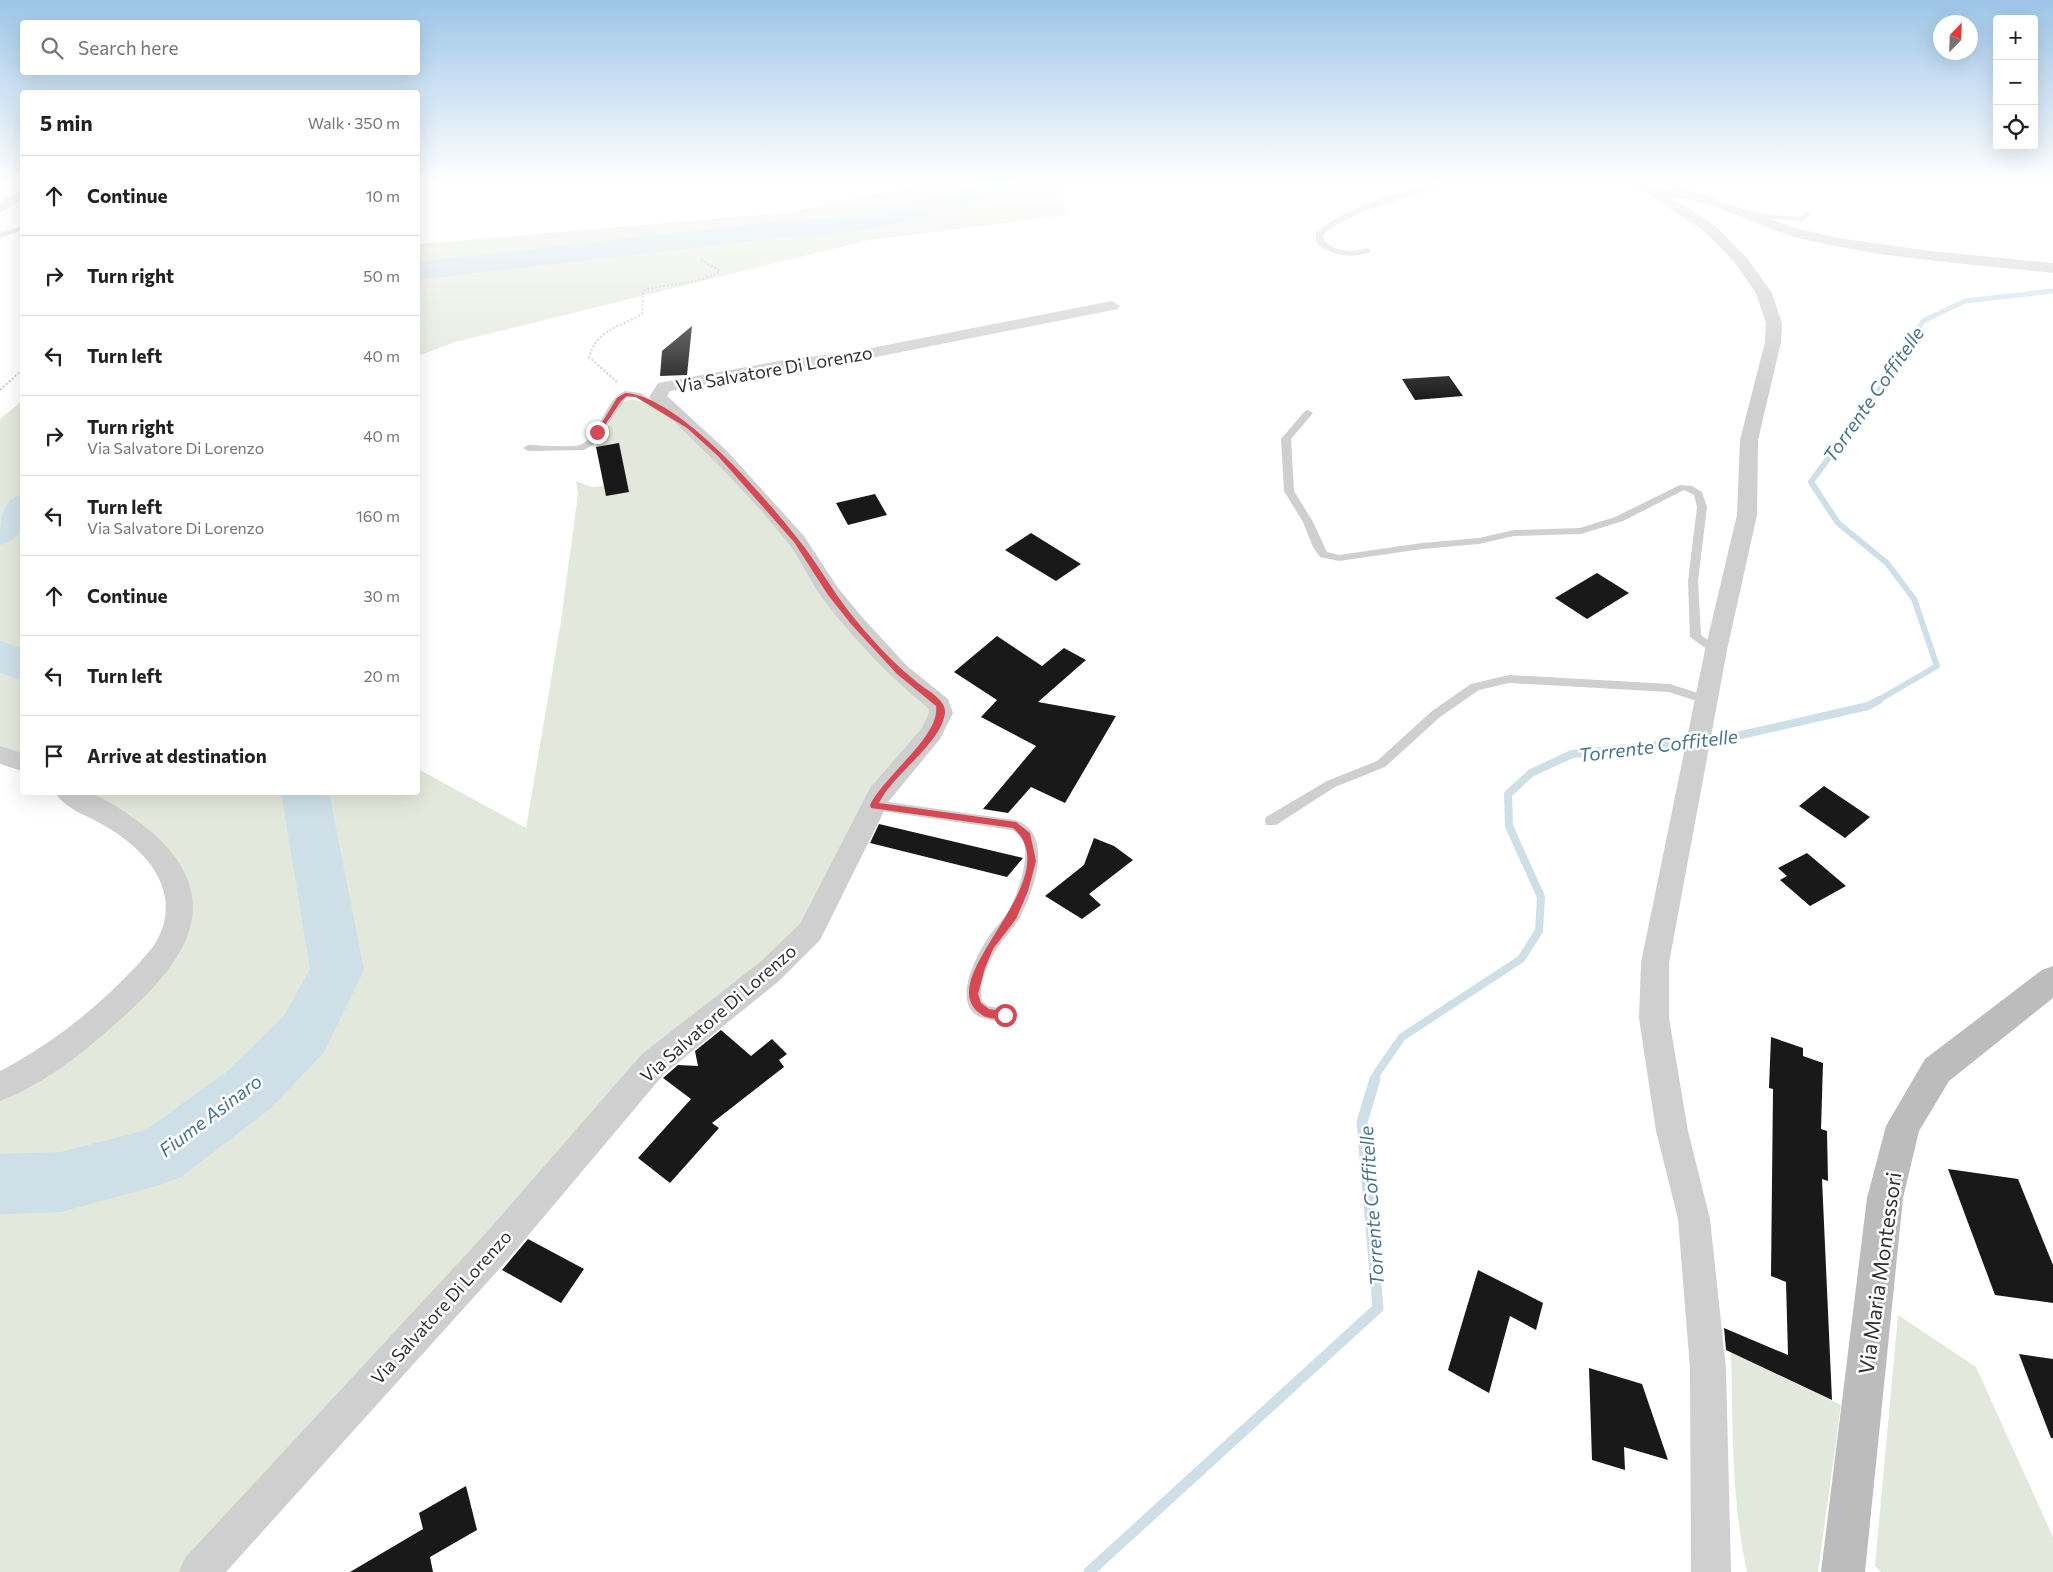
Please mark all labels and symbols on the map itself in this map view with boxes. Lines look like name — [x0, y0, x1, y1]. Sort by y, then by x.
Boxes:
north arrow — [1933, 15, 1978, 60]
water label: Torrente Coffitelle — [1818, 322, 1928, 466]
street label: Via Salvatore Di Lorenzo — [674, 341, 874, 397]
route end — [586, 421, 609, 444]
water label: Torrente Coffitelle — [1577, 724, 1739, 766]
street label: Via Salvatore Di Lorenzo — [636, 939, 800, 1087]
route start — [994, 1004, 1017, 1027]
water label: Fiume Asinaro — [154, 1069, 266, 1161]
water label: Torrente Coffitelle — [1354, 1125, 1388, 1287]
street label: Via Maria Montessori — [1852, 1170, 1906, 1376]
street label: Via Salvatore Di Lorenzo — [366, 1226, 516, 1388]

